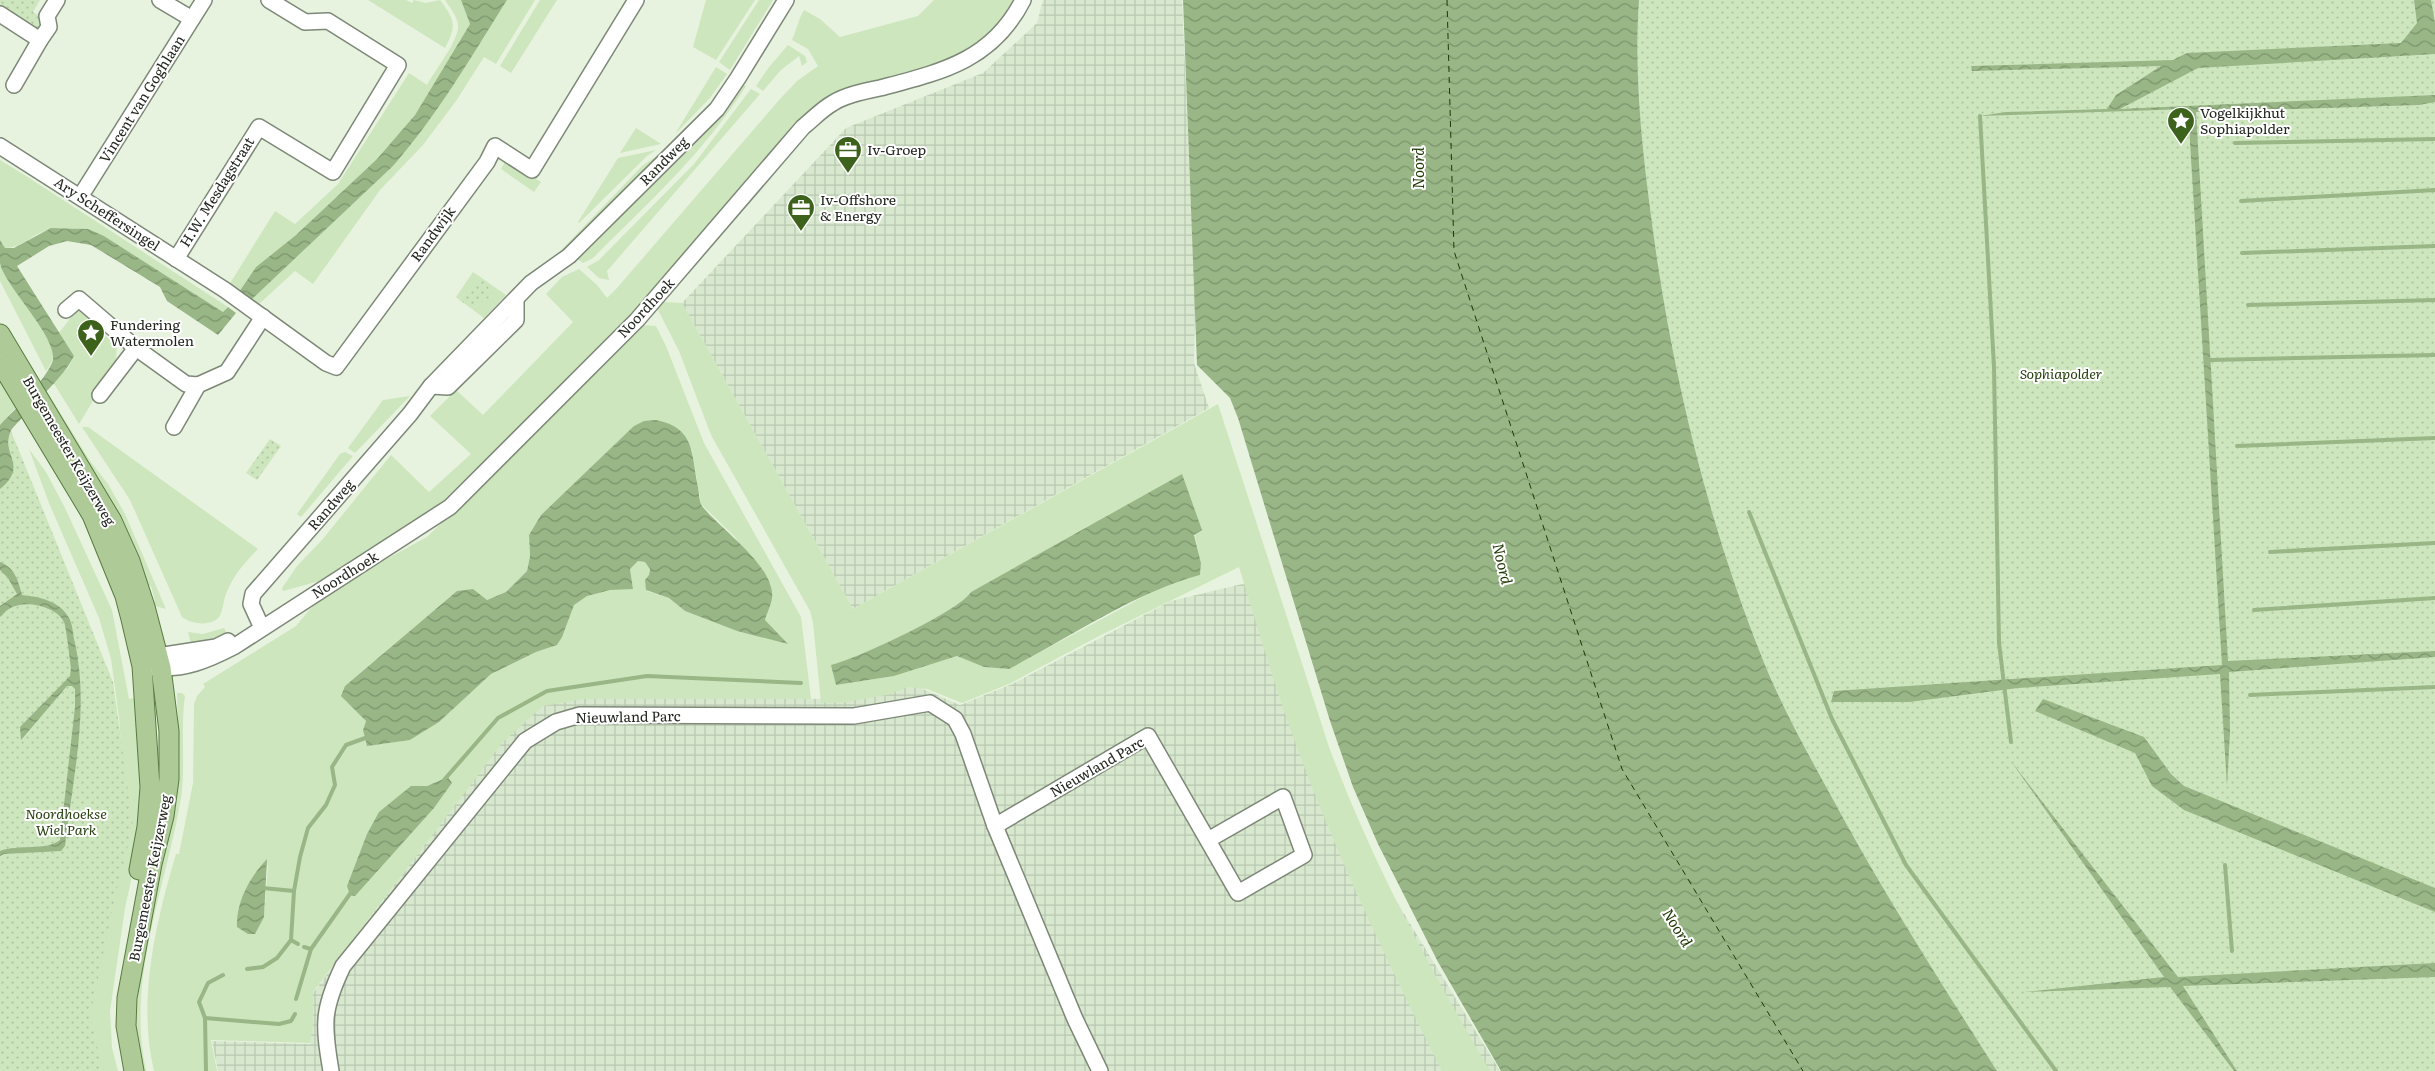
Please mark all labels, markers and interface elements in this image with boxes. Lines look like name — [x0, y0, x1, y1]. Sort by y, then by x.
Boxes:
street label: Vincent van Goghlaan — [94, 31, 189, 166]
place label: Vogelkijkhut Sophiapolder — [2200, 102, 2290, 138]
place icon: Vogelkijkhut Sophiapolder — [2166, 106, 2196, 145]
street label: Randweg — [634, 131, 692, 189]
street label: H.W. Mesdagstraat — [174, 132, 258, 250]
office icon: Iv-Groep — [833, 135, 863, 174]
place label: Iv-Groep — [867, 139, 926, 159]
water label: Noord — [1406, 147, 1429, 189]
street label: Ary Scheffersingel — [51, 171, 165, 255]
place label: Iv-Offshore & Energy — [820, 189, 896, 225]
office icon: Iv-Offshore & Energy — [786, 193, 816, 232]
street label: Randwijk — [405, 201, 459, 265]
street label: Noordhoek — [612, 273, 679, 342]
place label: Fundering Watermolen — [110, 314, 194, 350]
place icon: Fundering Watermolen — [76, 318, 106, 357]
park label: Sophiapolder — [2020, 363, 2103, 383]
street label: Burgemeester Keijzerweg — [19, 372, 121, 529]
street label: Randweg — [302, 474, 358, 534]
water label: Noord — [1488, 541, 1519, 587]
street label: Noordhoek — [307, 545, 382, 603]
street label: Nieuwland Parc — [575, 705, 681, 727]
street label: Nieuwland Parc — [1046, 731, 1147, 801]
street label: Burgemeester Keijzerweg — [123, 793, 175, 963]
park label: Noordhoekse Wiel Park — [25, 803, 107, 839]
water label: Noord — [1657, 903, 1699, 951]

